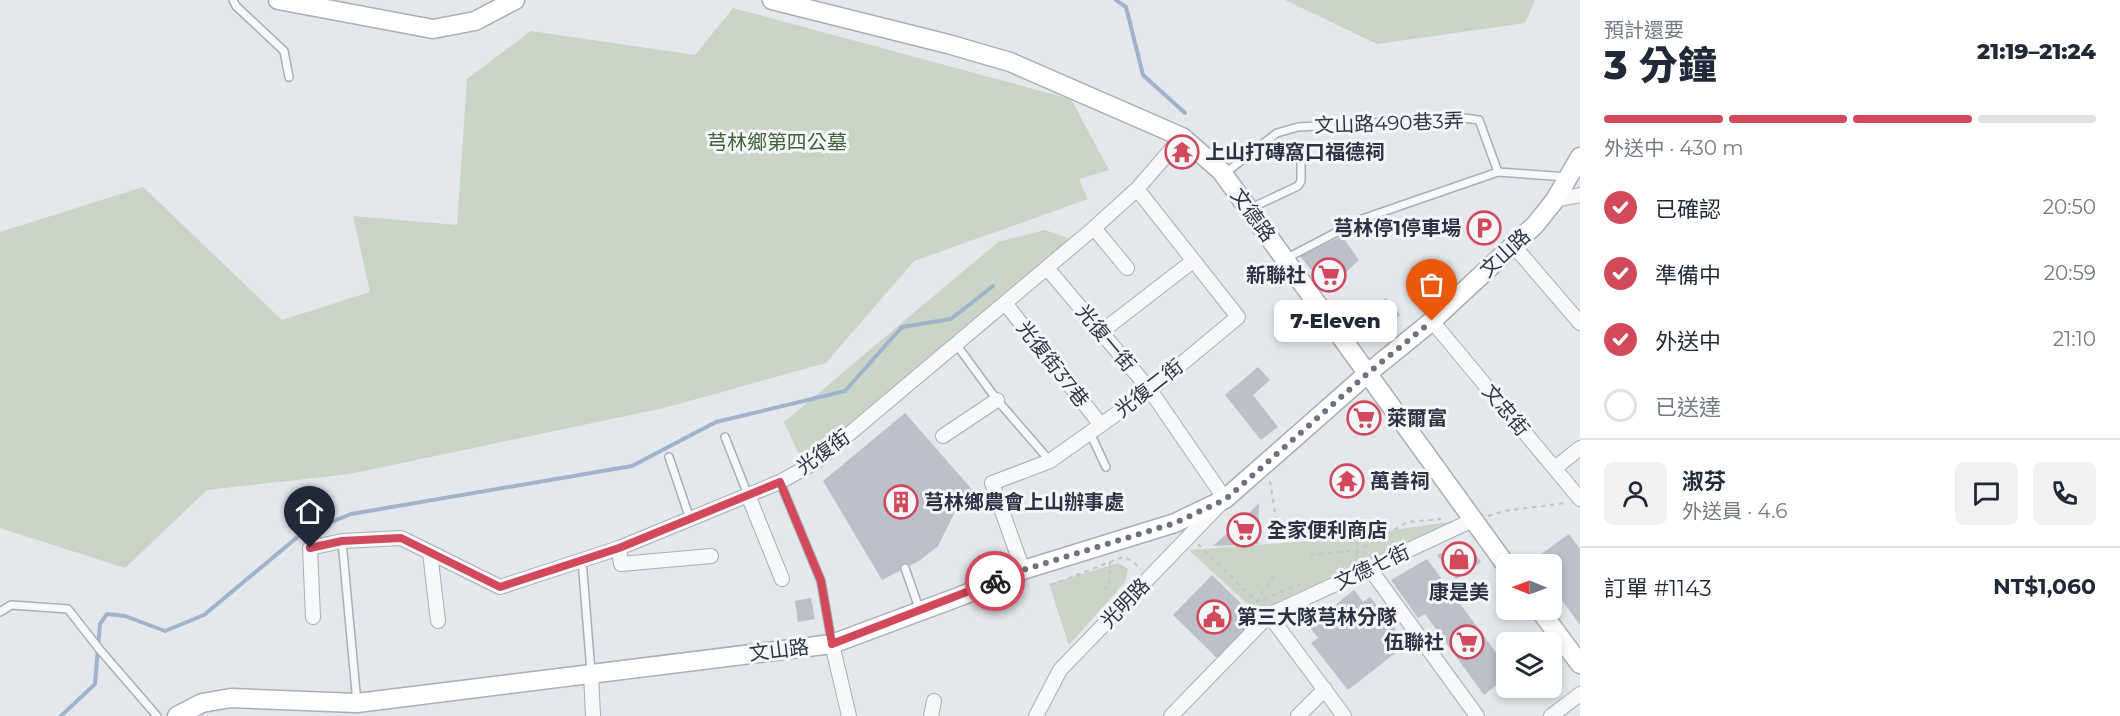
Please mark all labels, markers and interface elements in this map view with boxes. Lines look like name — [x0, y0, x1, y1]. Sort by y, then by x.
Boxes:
text: 預計還要 — [1604, 18, 1684, 42]
text: 21:19–21:24 — [1977, 38, 2096, 65]
text: 3 分鐘 — [1604, 41, 1717, 89]
street label: 文山路490巷3弄 — [1314, 108, 1464, 138]
park label: 芎林鄉第四公墓 — [707, 130, 847, 154]
temple icon: 上山打磚窩口福德祠 — [1164, 134, 1200, 170]
text: 外送中 · 430 m — [1604, 136, 1743, 160]
place label: 上山打磚窩口福德祠 — [1205, 140, 1385, 164]
street label: 文德路 — [1226, 184, 1280, 246]
icon: check — [1604, 191, 1637, 224]
text: 20:50 — [2043, 195, 2096, 219]
text: 已確認 — [1655, 196, 1721, 223]
parking icon: 芎林停1停車場 — [1466, 210, 1502, 246]
place label: 芎林停1停車場 — [1333, 216, 1461, 240]
street label: 文山路 — [1475, 224, 1535, 282]
supermarket icon: 新聯社 — [1311, 257, 1347, 293]
icon: check — [1604, 257, 1637, 290]
pin — [1406, 259, 1457, 321]
text: 20:59 — [2044, 261, 2096, 285]
text: 準備中 — [1655, 262, 1721, 289]
place label: 新聯社 — [1246, 263, 1306, 287]
icon: bag — [1415, 268, 1448, 301]
street label: 光復一街 — [1071, 300, 1141, 376]
callout: 7-Eleven — [1273, 300, 1396, 342]
text: 7-Eleven — [1290, 309, 1381, 333]
street label: 光復街37巷 — [1012, 316, 1094, 412]
icon: check — [1604, 323, 1637, 356]
text: 21:10 — [2053, 327, 2096, 351]
text: 外送中 — [1655, 328, 1721, 355]
street label: 光復二街 — [1110, 354, 1188, 422]
street label: 文忠街 — [1478, 379, 1534, 441]
text: 已送達 — [1655, 394, 1721, 421]
supermarket icon: 萊爾富 — [1346, 400, 1382, 436]
place label: 萊爾富 — [1387, 406, 1447, 430]
street label: 光復街 — [792, 425, 854, 479]
button: person — [1604, 462, 1667, 525]
button: chat — [1955, 462, 2018, 525]
button: phone — [2033, 462, 2096, 525]
temple icon: 萬善祠 — [1329, 463, 1365, 499]
text: 淑芬 — [1682, 468, 1726, 495]
place label: 萬善祠 — [1370, 469, 1430, 493]
building icon: 芎林鄉農會上山辦事處 — [883, 484, 919, 520]
pin — [284, 486, 335, 548]
place label: 芎林鄉農會上山辦事處 — [924, 490, 1124, 514]
icon: home — [293, 495, 326, 528]
text: 外送員 · 4.6 — [1682, 499, 1787, 523]
supermarket icon: 全家便利商店 — [1226, 512, 1262, 548]
place label: 全家便利商店 — [1267, 518, 1387, 542]
street label: 文德七街 — [1331, 539, 1413, 595]
shop icon: 康是美 — [1441, 541, 1477, 577]
courier — [965, 551, 1025, 611]
north arrow — [1496, 554, 1562, 620]
map controls — [1496, 554, 1562, 698]
icon: bike — [979, 565, 1012, 598]
street label: 光明路 — [1096, 573, 1154, 633]
text: NT$1,060 — [1993, 573, 2096, 600]
text: 訂單 #1143 — [1604, 575, 1712, 602]
place label: 康是美 — [1429, 580, 1489, 604]
public building icon: 第三大隊芎林分隊 — [1196, 599, 1232, 635]
place label: 第三大隊芎林分隊 — [1237, 605, 1397, 629]
supermarket icon: 伍聯社 — [1449, 624, 1485, 660]
place label: 伍聯社 — [1384, 630, 1444, 654]
button: layers — [1496, 632, 1562, 698]
street label: 文山路 — [748, 634, 810, 666]

